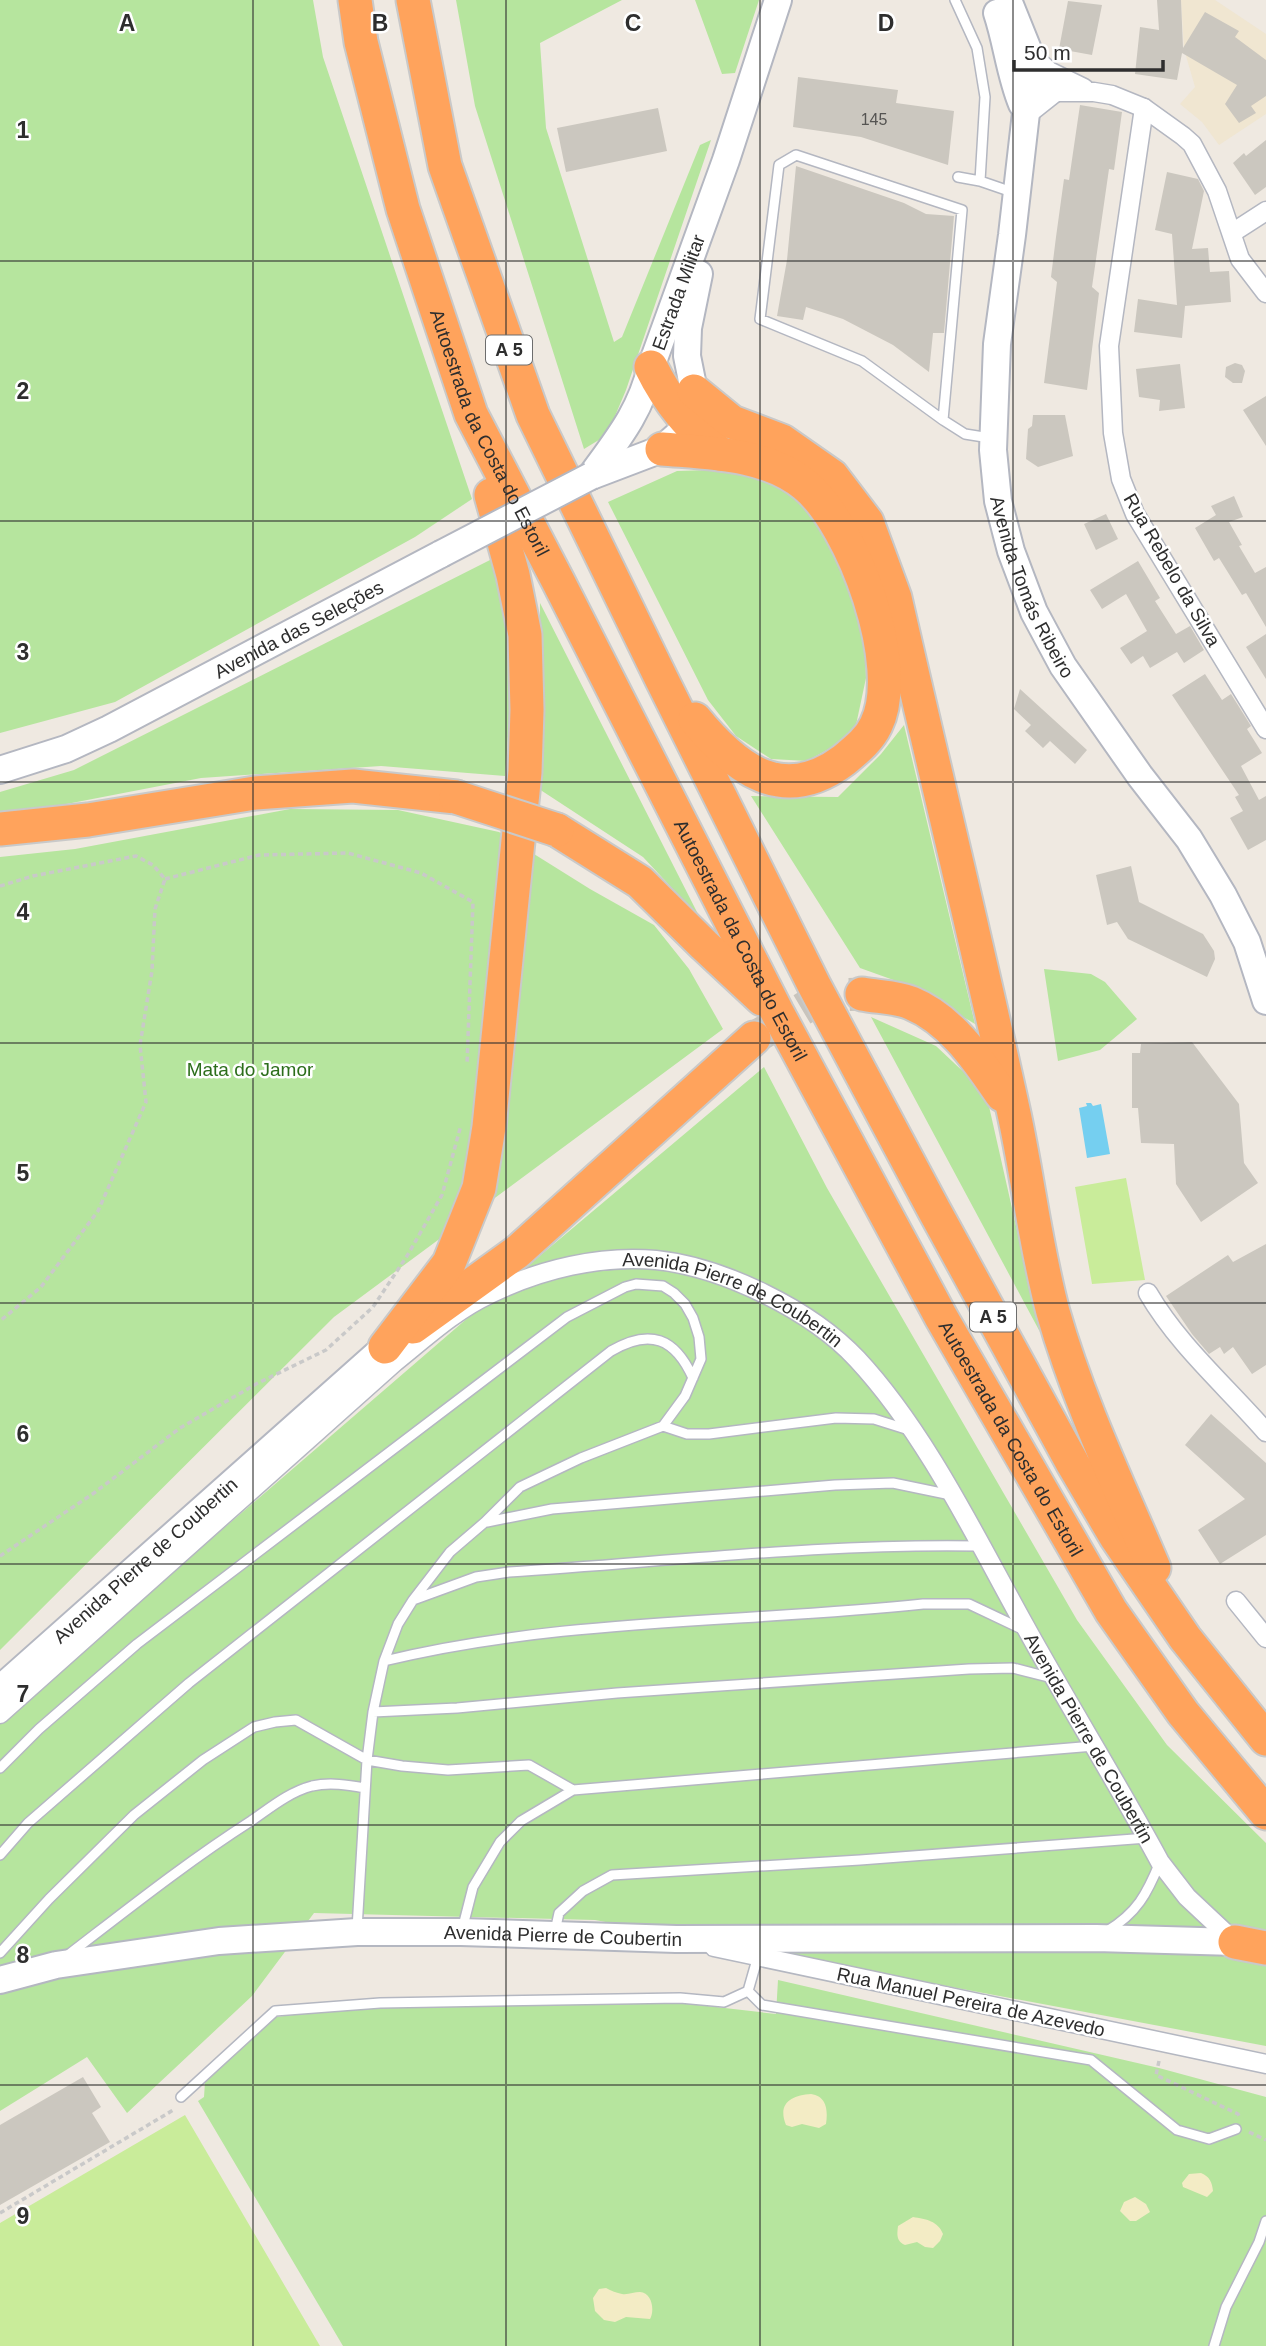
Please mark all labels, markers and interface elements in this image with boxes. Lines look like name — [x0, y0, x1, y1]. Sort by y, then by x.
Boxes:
text: A — [119, 10, 135, 36]
text: B — [372, 10, 388, 36]
text: C — [625, 10, 641, 36]
text: D — [878, 10, 894, 36]
scale bar — [1014, 28, 1163, 72]
text: 50 m — [1024, 41, 1071, 64]
house number: 145 — [861, 111, 887, 128]
text: 1 — [17, 117, 30, 143]
street label: Estrada Militar — [648, 231, 709, 353]
street label: Autoestrada da Costa do Estoril — [426, 306, 554, 560]
road number: A 5 — [486, 336, 532, 364]
text: 2 — [17, 378, 29, 404]
street label: Rua Rebelo da Silva — [1120, 490, 1225, 651]
street label: Avenida Tomás Ribeiro — [987, 494, 1078, 682]
street label: Avenida das Seleções — [211, 576, 387, 682]
text: 3 — [17, 639, 29, 665]
street label: Autoestrada da Costa do Estoril — [670, 816, 812, 1064]
text: 4 — [17, 899, 30, 925]
park label: Mata do Jamor — [187, 1059, 314, 1080]
text: 5 — [17, 1160, 30, 1186]
street label: Avenida Pierre de Coubertin — [622, 1248, 847, 1351]
road number: A 5 — [970, 1302, 1016, 1332]
street label: Autoestrada da Costa do Estoril — [935, 1317, 1088, 1560]
text: 6 — [17, 1421, 29, 1447]
street label: Avenida Pierre de Coubertin — [49, 1473, 241, 1647]
street label: Avenida Pierre de Coubertin — [1021, 1630, 1158, 1846]
text: 7 — [17, 1681, 29, 1707]
street label: Avenida Pierre de Coubertin — [444, 1922, 682, 1950]
text: 8 — [17, 1942, 30, 1968]
street label: Rua Manuel Pereira de Azevedo — [835, 1963, 1107, 2041]
text: 9 — [17, 2203, 29, 2229]

